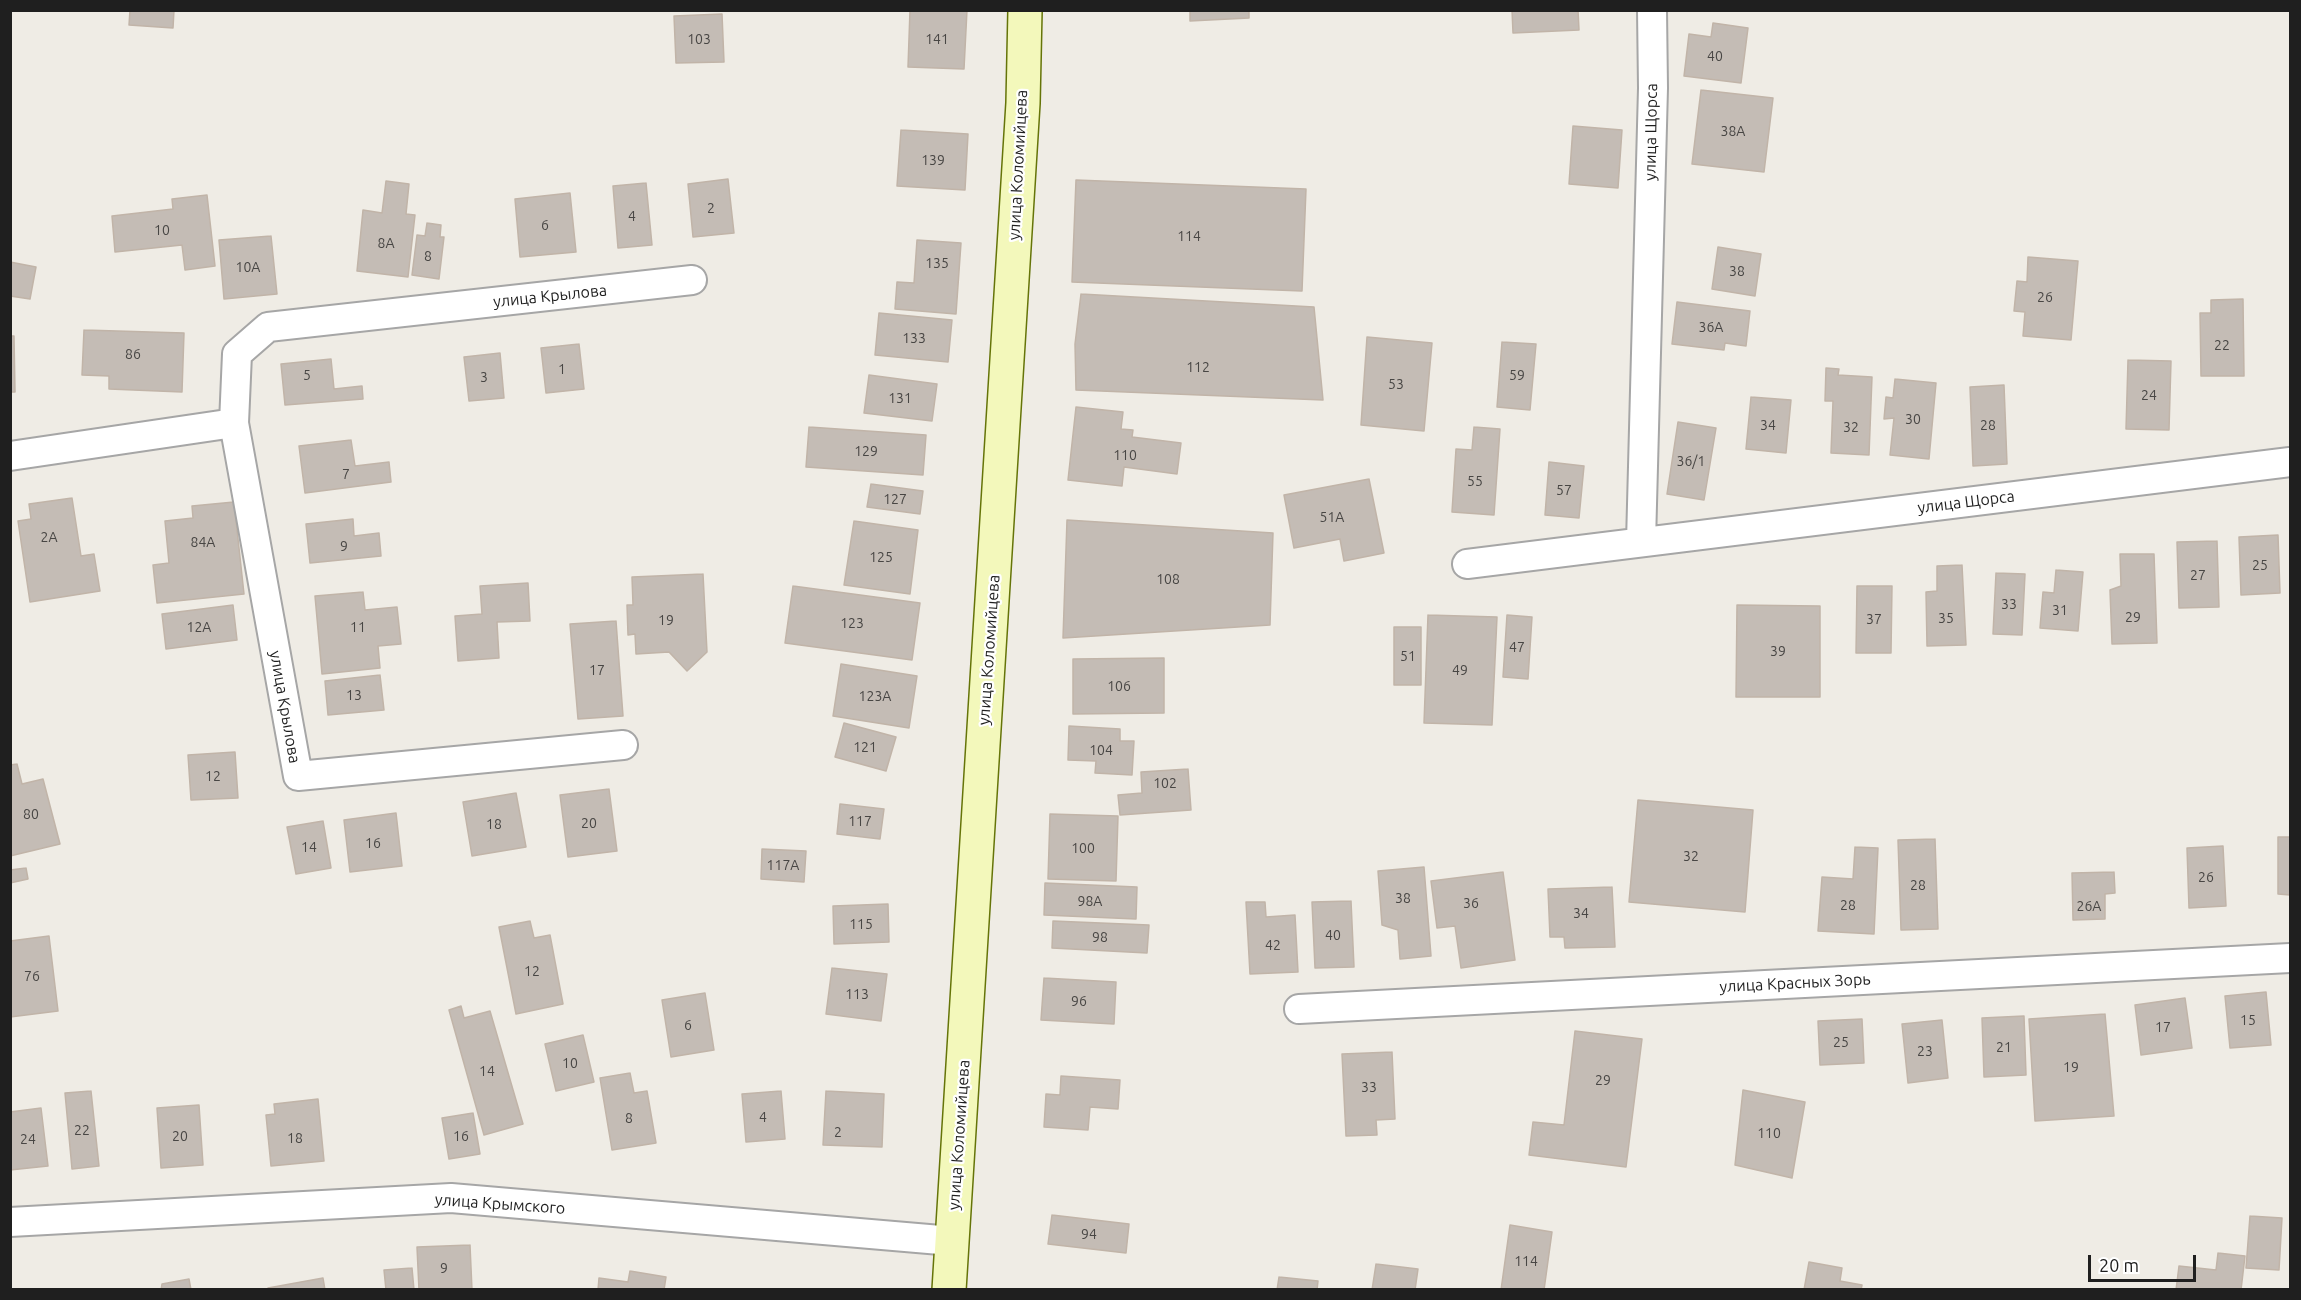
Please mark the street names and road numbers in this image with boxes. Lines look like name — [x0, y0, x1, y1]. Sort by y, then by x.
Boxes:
street label: улица Щорса — [1641, 83, 1661, 181]
street label: улица Коломийцева — [1004, 89, 1032, 241]
street label: улица Крылова — [492, 280, 608, 312]
street label: улица Щорса — [1916, 487, 2016, 517]
street label: улица Коломийцева — [974, 574, 1004, 726]
street label: улица Крылова — [266, 649, 304, 765]
street label: улица Красных Зорь — [1719, 969, 1871, 997]
street label: улица Коломийцева — [944, 1059, 974, 1211]
street label: улица Крымского — [434, 1190, 566, 1218]

